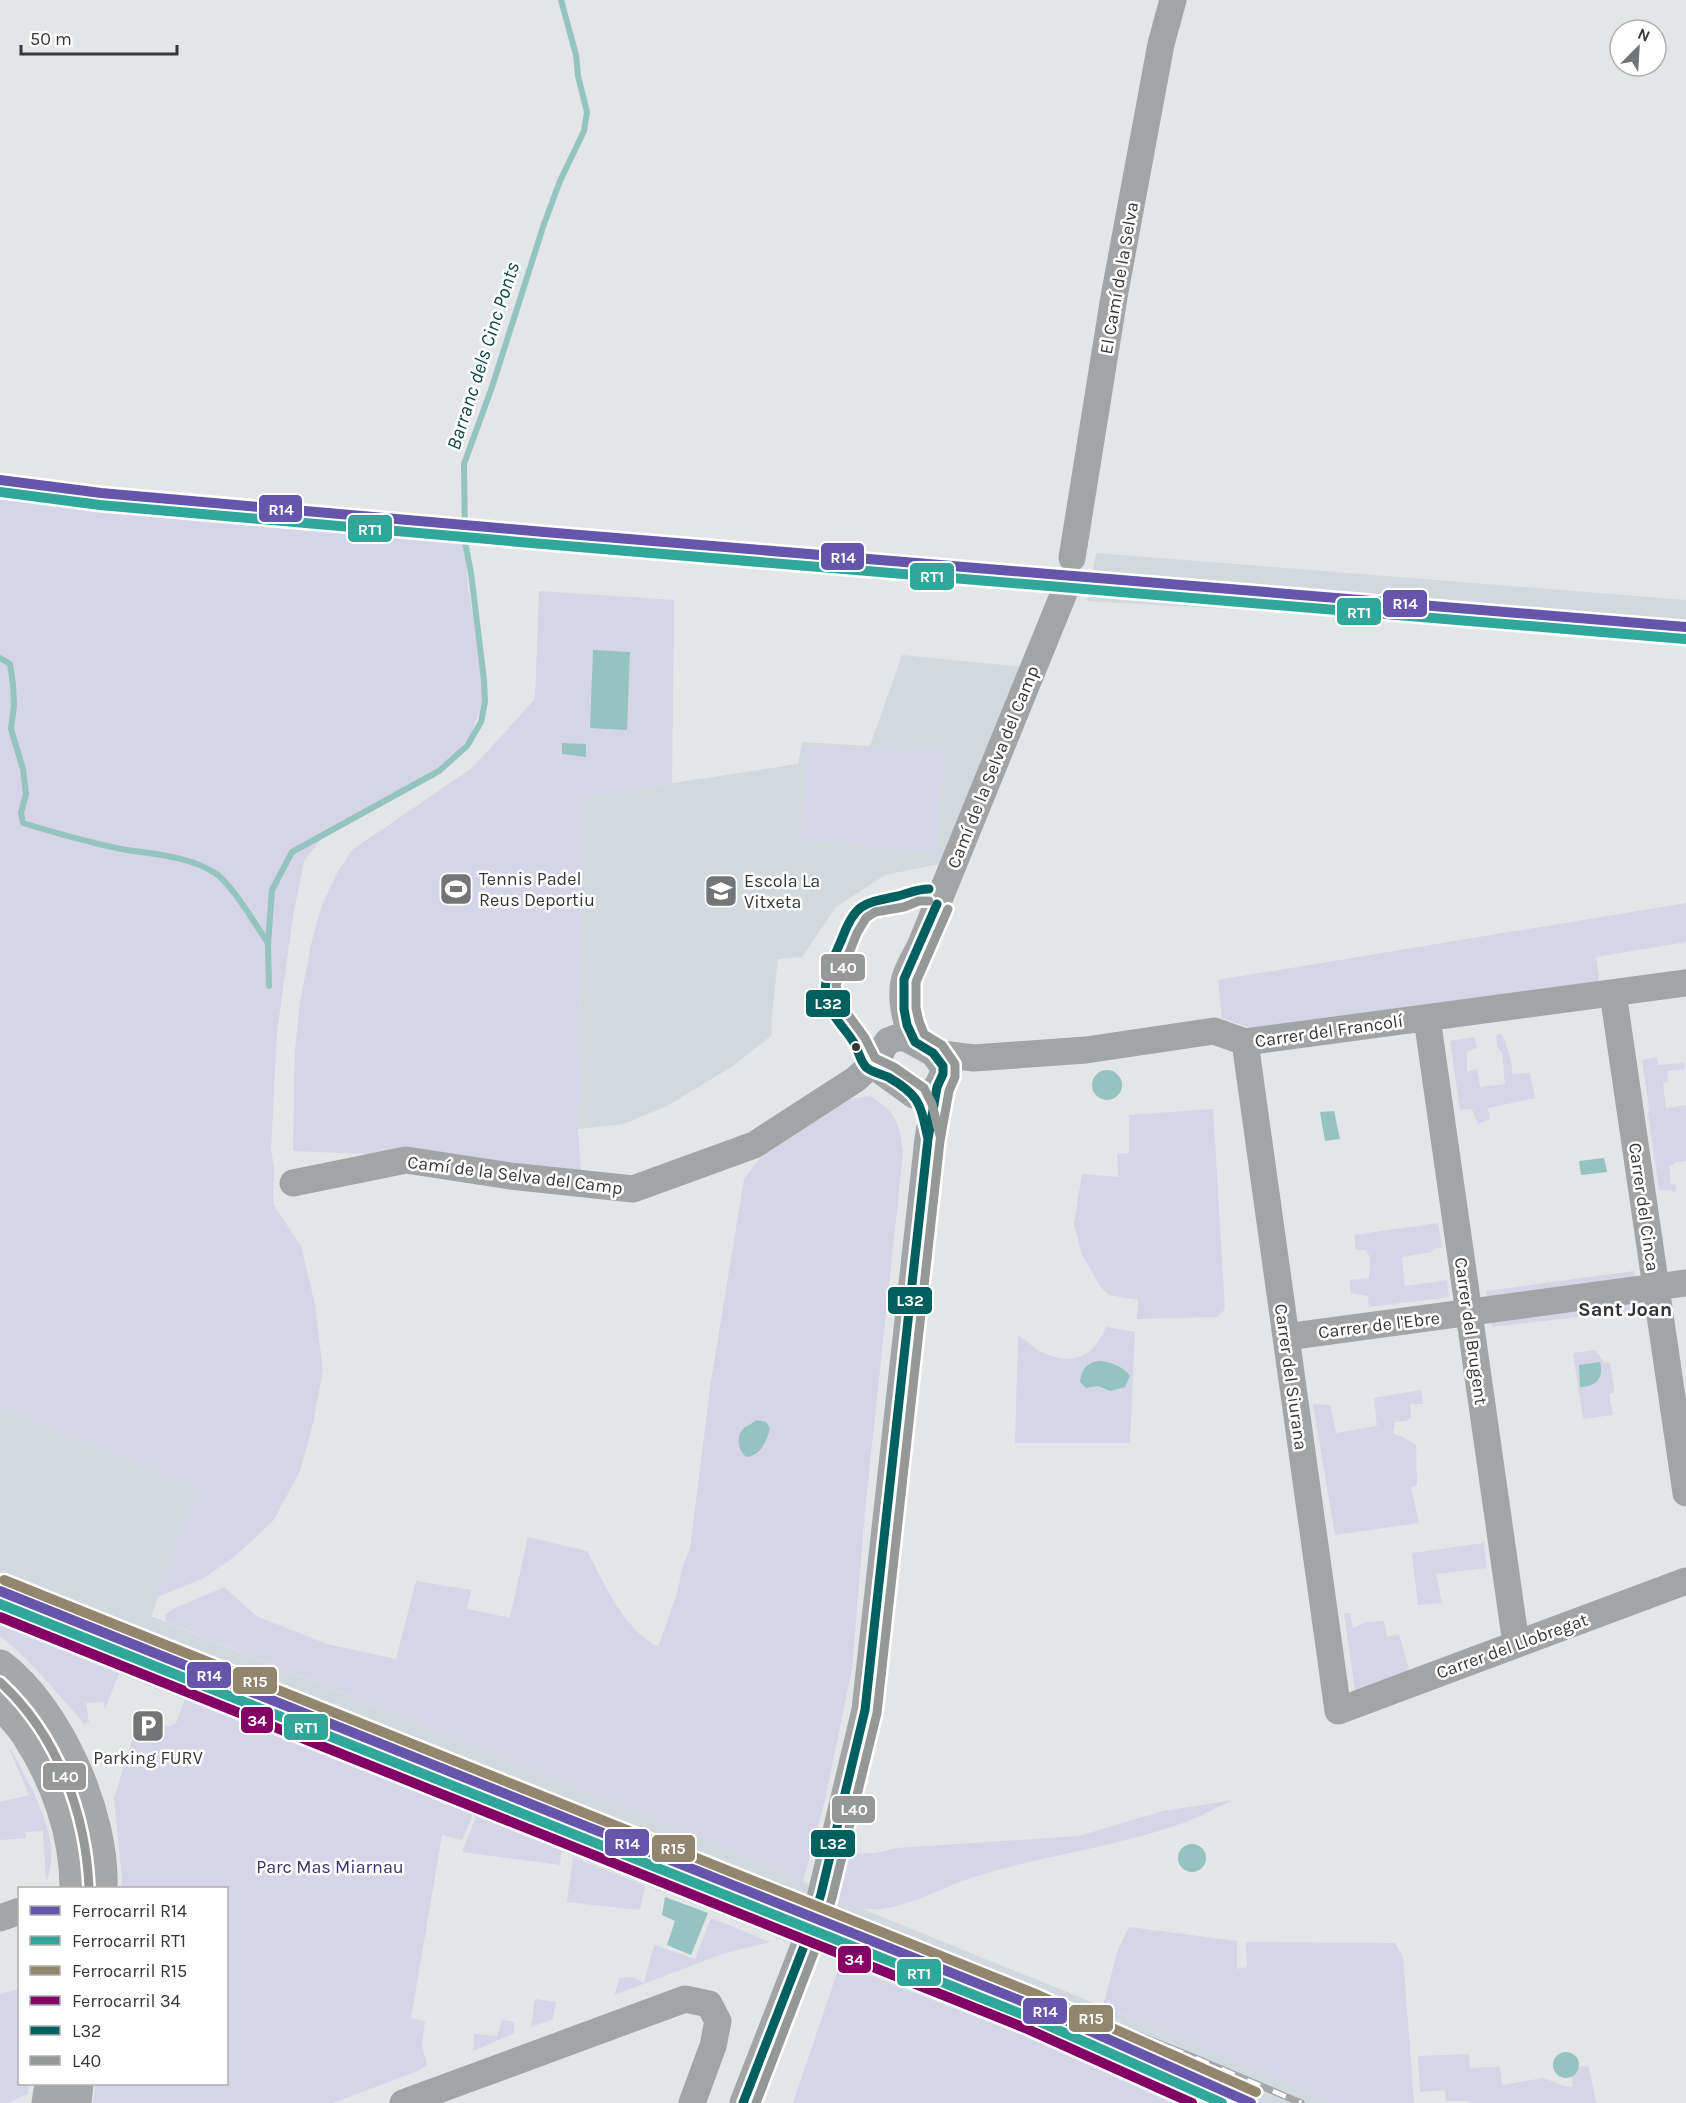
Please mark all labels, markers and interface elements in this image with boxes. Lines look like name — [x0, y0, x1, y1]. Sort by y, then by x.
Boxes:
scale bar — [21, 18, 177, 56]
north arrow — [1608, 18, 1668, 78]
text: N — [1635, 24, 1653, 46]
text: 50 m — [30, 28, 72, 50]
street label: El Camí de la Selva — [1095, 200, 1143, 356]
water label: Barranc dels Cinc Ponts — [442, 259, 524, 453]
line badge: R14 — [258, 494, 303, 523]
text: R14 — [268, 500, 294, 519]
line badge: RT1 — [347, 514, 393, 543]
text: RT1 — [358, 520, 382, 539]
line badge: R14 — [820, 542, 865, 571]
text: R14 — [830, 548, 856, 567]
line badge: RT1 — [909, 562, 955, 591]
text: RT1 — [920, 567, 944, 586]
line badge: R14 — [1382, 589, 1428, 618]
text: R14 — [1392, 594, 1418, 613]
line badge: RT1 — [1336, 597, 1382, 626]
text: RT1 — [1347, 603, 1371, 622]
street label: Camí de la Selva del Camp — [942, 662, 1044, 872]
place label: Tennis Padel Reus Deportiu — [479, 868, 595, 911]
place label: Escola La Vitxeta — [744, 870, 820, 913]
sports icon: Tennis Padel Reus Deportiu — [438, 871, 474, 907]
school or university icon: Escola La Vitxeta — [703, 873, 739, 909]
line badge: L40 — [820, 953, 866, 982]
text: L40 — [829, 958, 857, 977]
line badge: L32 — [805, 989, 851, 1018]
text: L32 — [814, 994, 842, 1013]
street label: Carrer del Francolí — [1253, 1010, 1405, 1052]
unlabelled marker — [850, 1041, 862, 1053]
street label: Carrer del Cinca — [1624, 1141, 1664, 1273]
street label: Camí de la Selva del Camp — [406, 1151, 624, 1199]
street label: Carrer del Brugent — [1450, 1256, 1492, 1406]
line badge: L32 — [887, 1286, 933, 1315]
text: L32 — [896, 1291, 924, 1310]
district label: Sant Joan — [1578, 1298, 1672, 1321]
street label: Carrer del Siurana — [1270, 1302, 1312, 1452]
street label: Carrer de l'Ebre — [1317, 1307, 1441, 1343]
street label: Carrer del Llobregat — [1433, 1608, 1591, 1684]
line badge: R14 — [186, 1661, 232, 1689]
text: R14 — [196, 1666, 222, 1685]
line badge: R15 — [232, 1666, 278, 1695]
text: R15 — [242, 1672, 268, 1691]
line badge: 34 — [240, 1706, 274, 1734]
parking icon: Parking FURV — [130, 1708, 166, 1744]
text: 34 — [247, 1711, 267, 1730]
line badge: RT1 — [283, 1713, 329, 1741]
text: RT1 — [294, 1718, 318, 1737]
place label: Parking FURV — [93, 1747, 203, 1769]
line badge: L40 — [42, 1762, 87, 1791]
text: L40 — [51, 1767, 79, 1786]
line badge: L40 — [831, 1795, 876, 1824]
text: L40 — [840, 1800, 868, 1819]
line badge: R14 — [604, 1828, 650, 1857]
line badge: L32 — [810, 1829, 856, 1858]
text: R14 — [614, 1834, 640, 1853]
line badge: R15 — [651, 1834, 696, 1863]
text: L32 — [819, 1834, 847, 1853]
text: R15 — [660, 1839, 686, 1858]
park label: Parc Mas Miarnau — [256, 1856, 404, 1878]
legend — [18, 1887, 228, 2085]
text: Ferrocarril R14 — [72, 1900, 187, 1922]
text: Ferrocarril RT1 — [72, 1930, 186, 1952]
line badge: 34 — [837, 1945, 872, 1974]
text: 34 — [844, 1950, 864, 1969]
line badge: RT1 — [896, 1958, 942, 1987]
text: Ferrocarril R15 — [72, 1960, 187, 1982]
text: RT1 — [907, 1964, 931, 1983]
text: Ferrocarril 34 — [72, 1990, 181, 2012]
line badge: R14 — [1022, 1997, 1068, 2025]
text: R14 — [1032, 2002, 1058, 2021]
line badge: R15 — [1068, 2004, 1114, 2033]
text: R15 — [1078, 2009, 1104, 2028]
text: L32 — [72, 2020, 101, 2042]
text: L40 — [72, 2050, 101, 2072]

